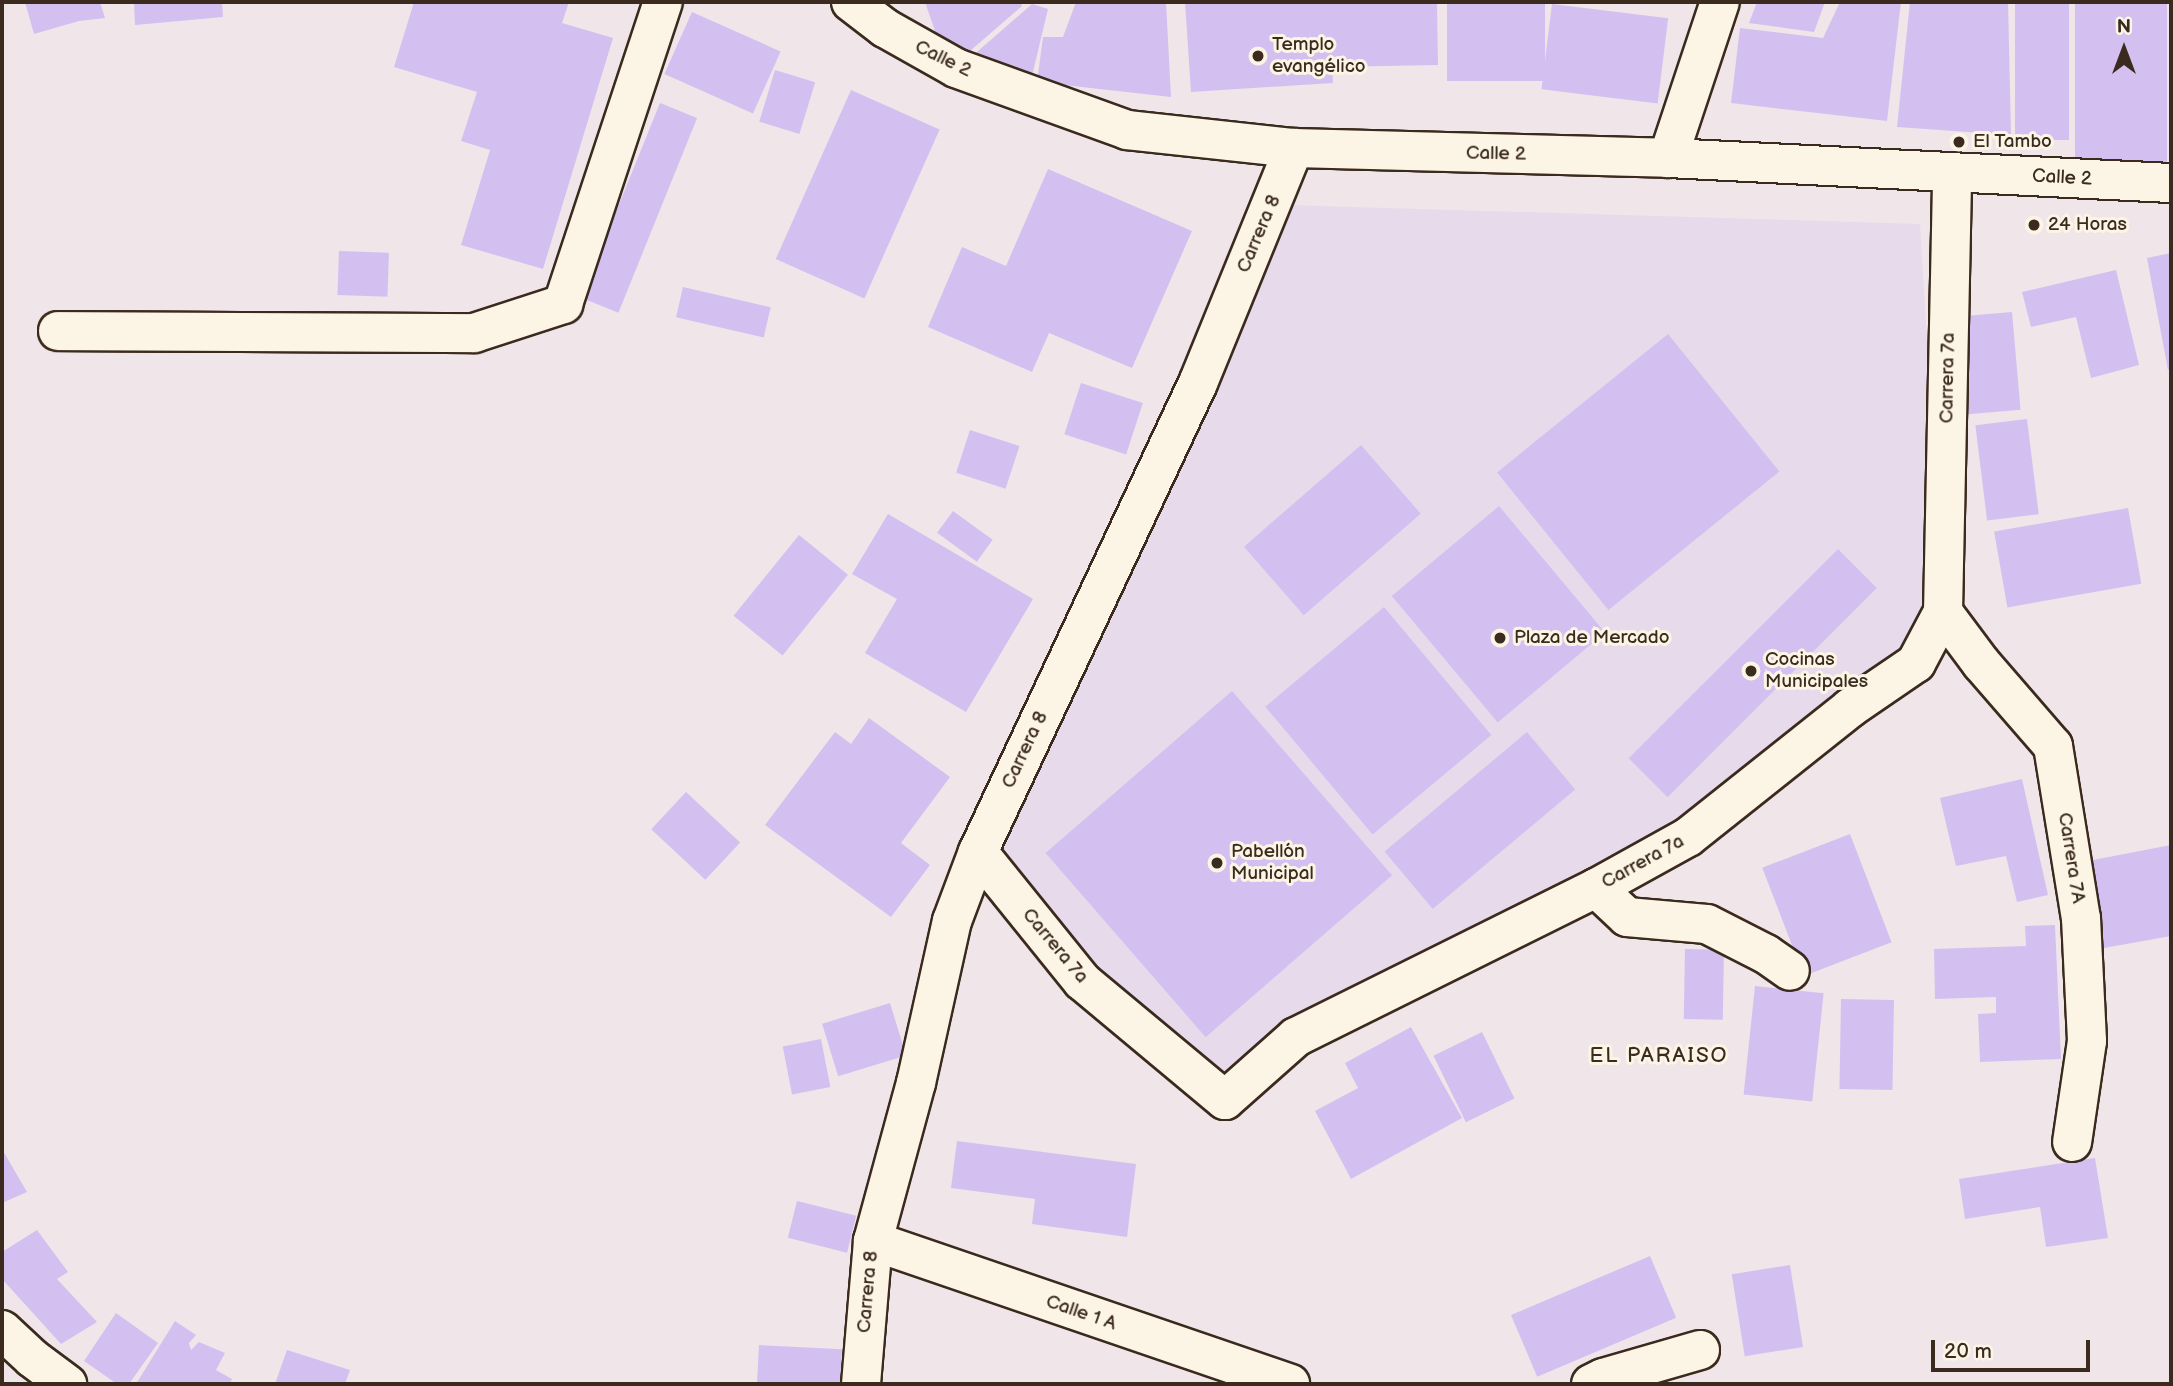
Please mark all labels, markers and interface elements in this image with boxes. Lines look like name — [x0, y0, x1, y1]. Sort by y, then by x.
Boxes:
north arrow — [2089, 14, 2159, 84]
text: N — [2117, 16, 2131, 39]
place label: Templo evangélico — [1272, 34, 1366, 78]
street label: Calle 2 — [911, 36, 975, 82]
marker: Templo evangélico — [1250, 48, 1266, 64]
place label: El Tambo — [1973, 131, 2052, 153]
marker: El Tambo — [1951, 134, 1967, 150]
street label: Calle 2 — [1466, 142, 1526, 166]
street label: Calle 2 — [2031, 165, 2093, 191]
street label: Carrera 8 — [1232, 192, 1286, 276]
place label: 24 Horas — [2048, 214, 2127, 236]
marker: 24 Horas — [2026, 217, 2042, 233]
street label: Carrera 7a — [1936, 332, 1960, 424]
place label: Plaza de Mercado — [1514, 627, 1670, 649]
marker: Plaza de Mercado — [1492, 630, 1508, 646]
place label: Cocinas Municipales — [1765, 649, 1868, 693]
marker: Cocinas Municipales — [1743, 663, 1759, 679]
street label: Carrera 8 — [997, 708, 1053, 792]
street label: Carrera 7A — [2053, 811, 2089, 905]
street label: Carrera 7a — [1598, 830, 1688, 894]
place label: Pabellón Municipal — [1231, 841, 1314, 885]
marker: Pabellón Municipal — [1209, 855, 1225, 871]
street label: Carrera 7a — [1017, 904, 1093, 988]
district label: EL PARAISO — [1591, 1043, 1727, 1069]
street label: Carrera 8 — [853, 1250, 883, 1334]
street label: Calle 1 A — [1043, 1290, 1119, 1336]
scale bar — [1935, 1326, 2094, 1370]
text: 20 m — [1944, 1339, 1992, 1364]

